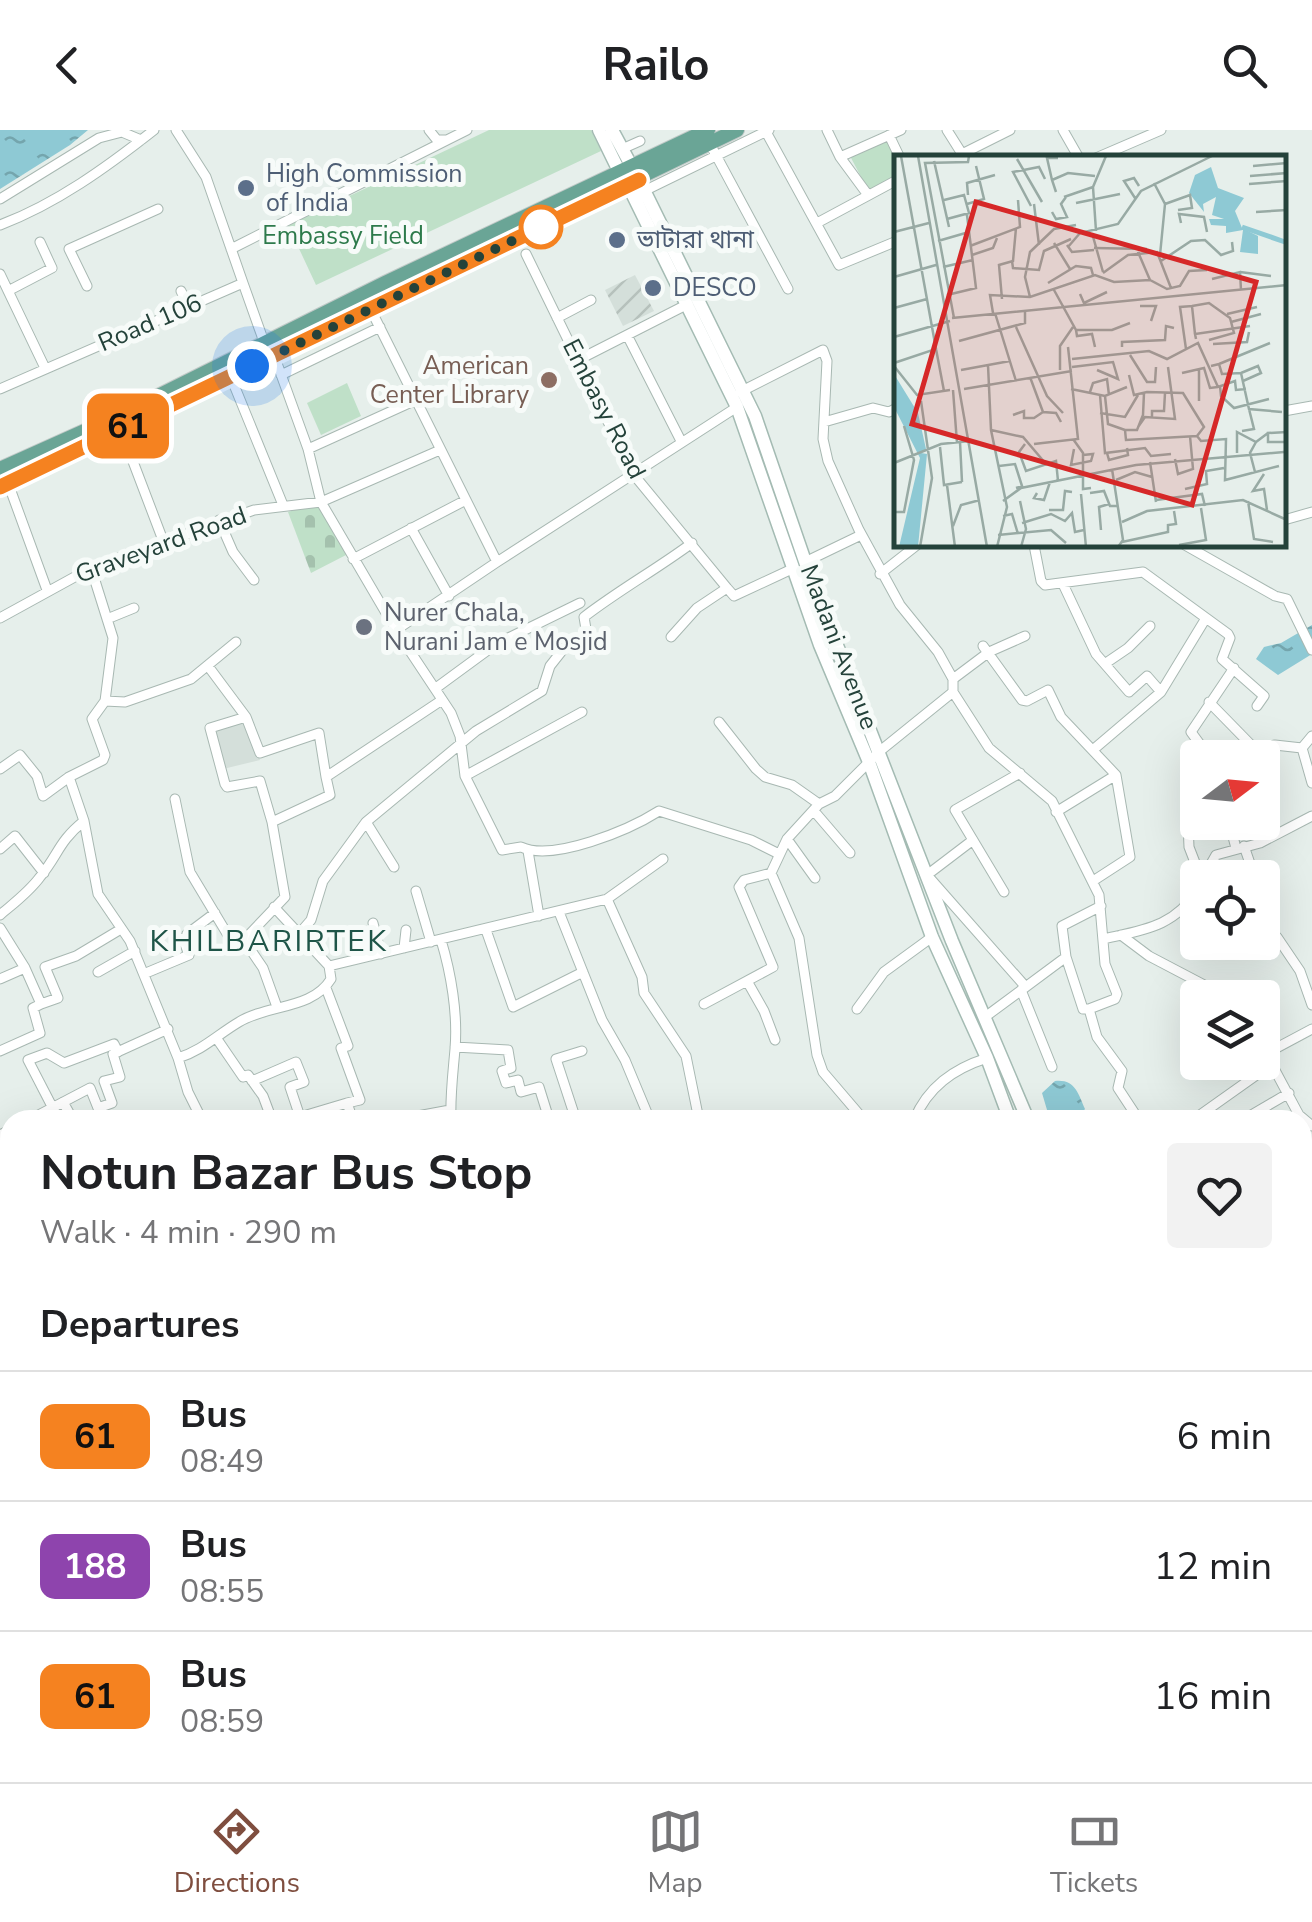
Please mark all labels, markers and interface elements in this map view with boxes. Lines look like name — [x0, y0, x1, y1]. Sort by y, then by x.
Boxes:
text: Railo — [603, 35, 709, 96]
icon: back — [40, 38, 95, 93]
icon: search — [1217, 38, 1272, 93]
inset map — [894, 155, 1287, 548]
place label: High Commission of India — [266, 157, 463, 220]
marker: High Commission of India — [235, 177, 257, 199]
unlabelled marker — [520, 206, 562, 248]
park label: Embassy Field — [262, 219, 424, 253]
place label: ভাটারা থানা — [636, 223, 754, 257]
marker: ভাটারা থানা — [606, 229, 628, 251]
place label: DESCO — [673, 271, 757, 305]
marker: DESCO — [642, 277, 664, 299]
street label: Road 106 — [93, 286, 207, 360]
street label: Embasy Road — [554, 333, 654, 485]
your location — [227, 341, 277, 391]
place label: American Center Library — [370, 349, 529, 412]
marker: American Center Library — [538, 369, 560, 391]
line badge: 61 — [83, 394, 173, 458]
text: 61 — [107, 403, 149, 450]
street label: Graveyard Road — [71, 498, 251, 592]
street label: Madani Avenue — [792, 560, 886, 734]
place label: Nurer Chala, Nurani Jam e Mosjid — [384, 596, 608, 659]
marker: Nurer Chala, Nurani Jam e Mosjid — [353, 616, 375, 638]
north arrow — [1180, 740, 1280, 840]
map controls — [1180, 740, 1280, 1080]
button: locate — [1180, 860, 1280, 960]
district label: KHILBARIRTEK — [150, 921, 389, 962]
button: layers — [1180, 980, 1280, 1080]
text: Notun Bazar Bus Stop — [40, 1140, 532, 1206]
button: heart — [1167, 1143, 1272, 1248]
text: Walk · 4 min · 290 m — [40, 1211, 337, 1254]
text: Departures — [40, 1299, 239, 1350]
text: Bus — [180, 1389, 247, 1440]
text: 6 min — [1177, 1411, 1272, 1462]
text: 61 — [74, 1413, 116, 1460]
text: 08:49 — [180, 1440, 264, 1483]
text: Bus — [180, 1519, 247, 1570]
text: 12 min — [1154, 1541, 1272, 1592]
text: 188 — [63, 1543, 127, 1590]
text: 08:55 — [180, 1570, 264, 1613]
text: Bus — [180, 1649, 247, 1700]
text: 16 min — [1154, 1671, 1272, 1722]
text: 61 — [74, 1673, 116, 1720]
text: 08:59 — [180, 1700, 264, 1743]
tab: Directions — [174, 1804, 300, 1902]
tab: Map — [647, 1804, 703, 1902]
tab: Tickets — [1050, 1804, 1138, 1902]

